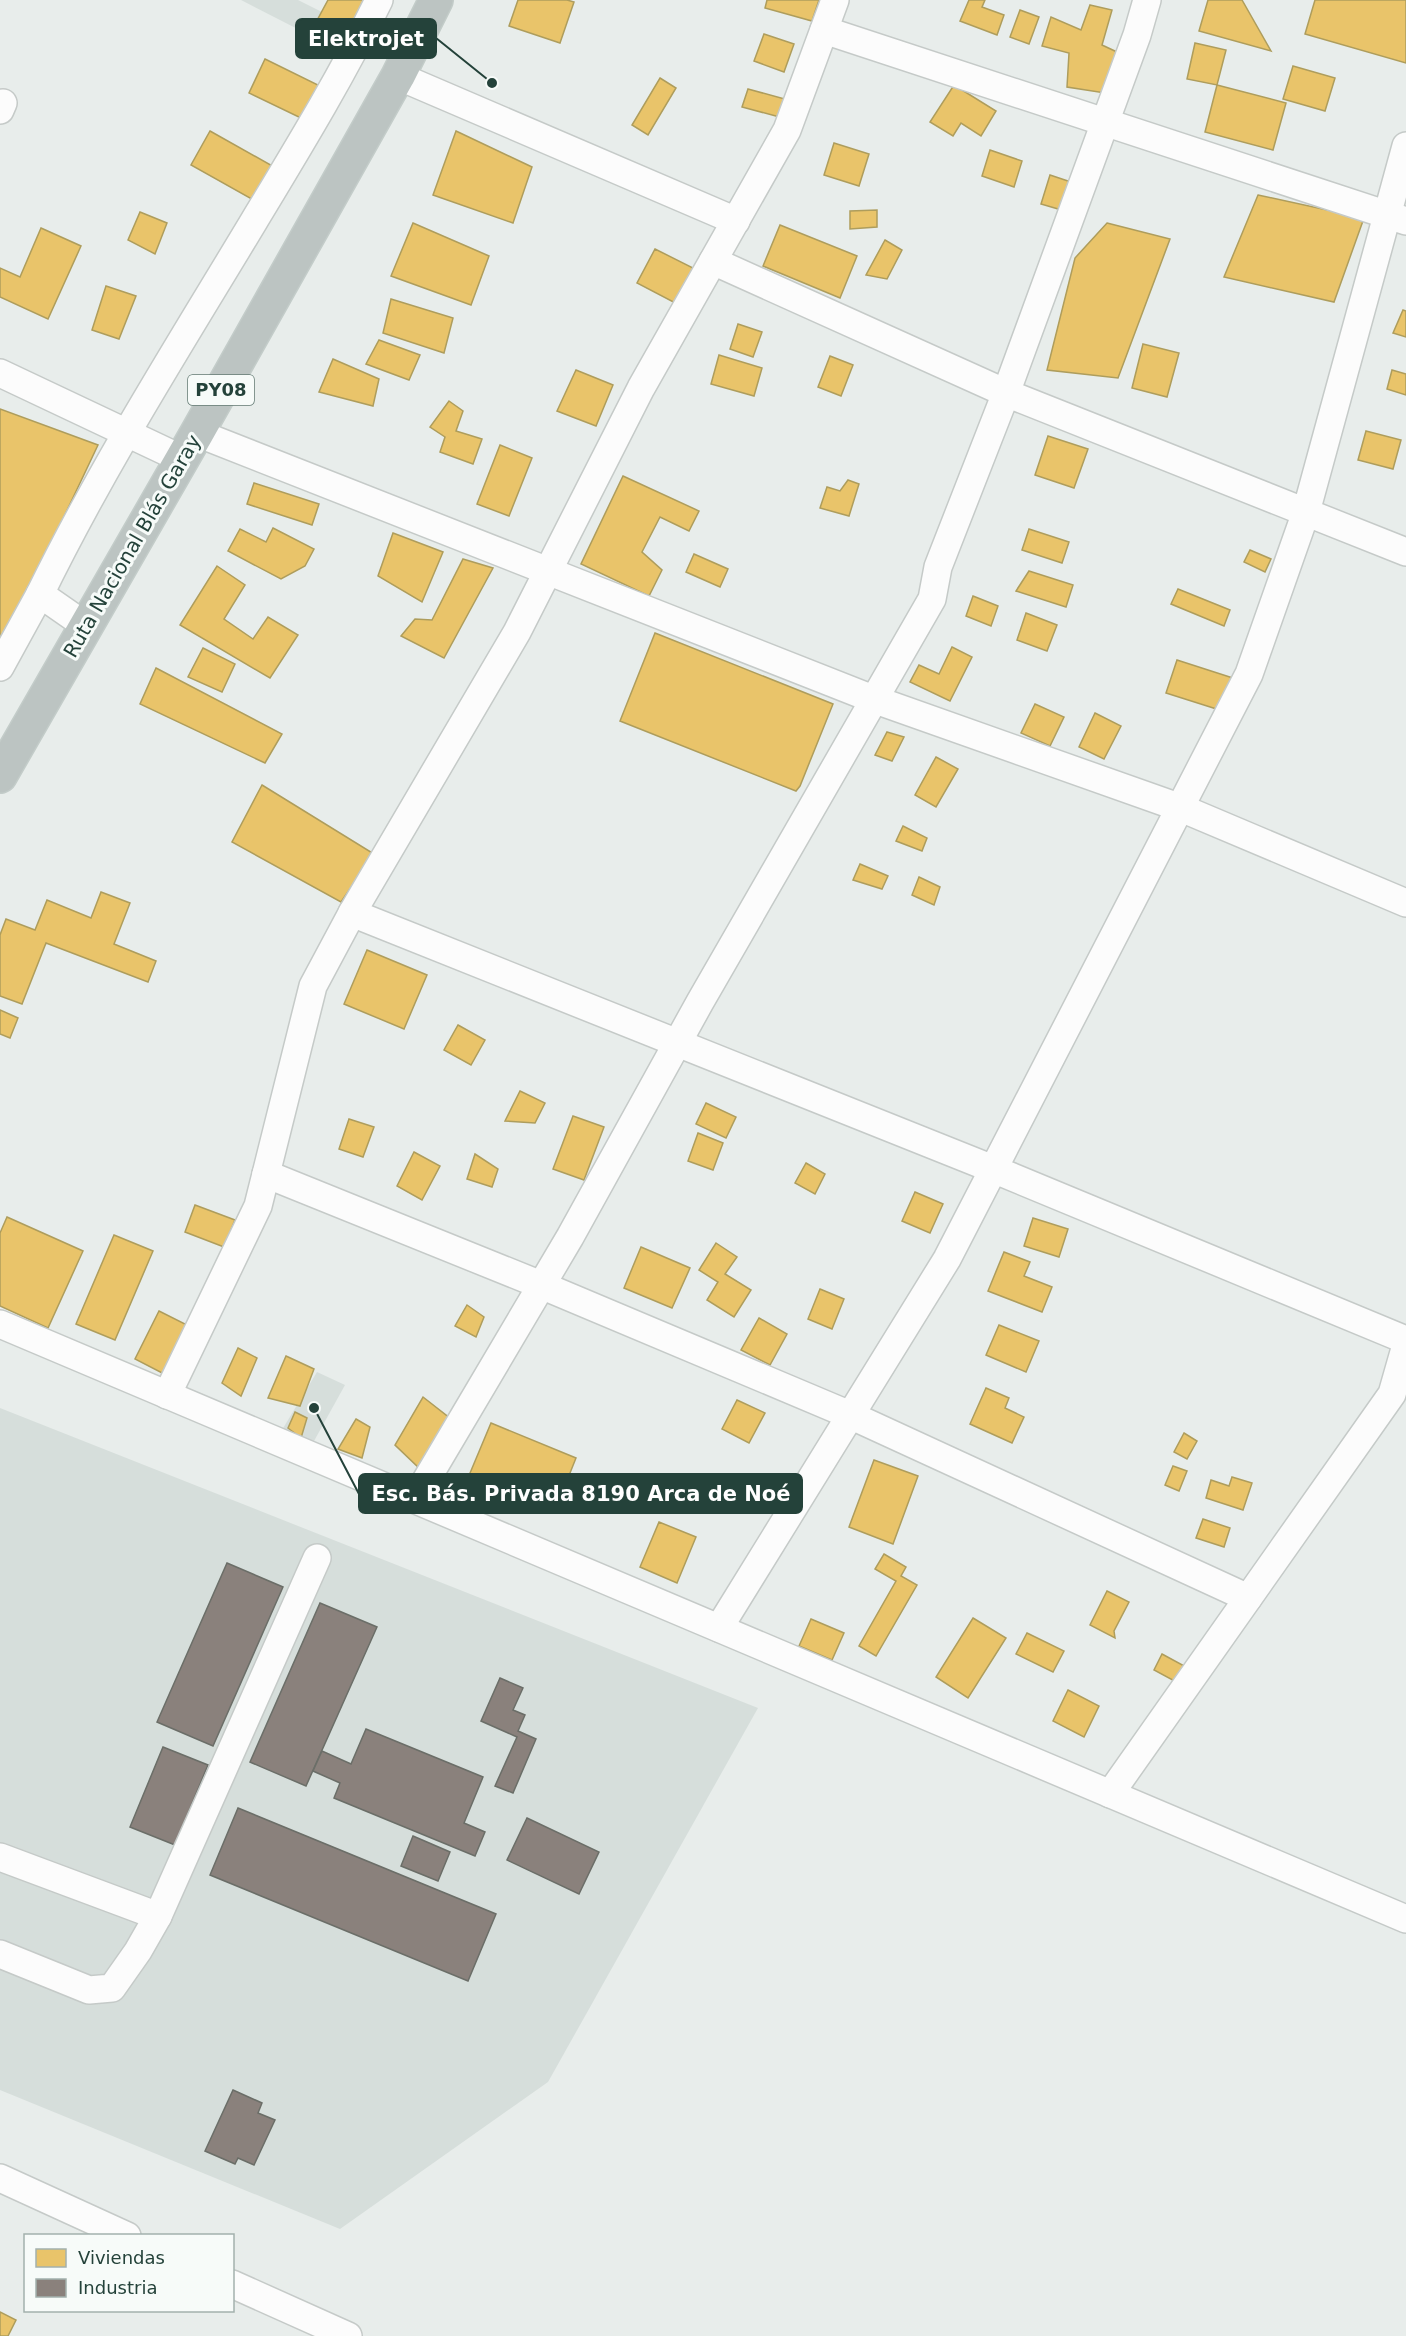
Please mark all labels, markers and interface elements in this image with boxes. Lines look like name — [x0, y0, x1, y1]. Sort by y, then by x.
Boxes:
callout: Elektrojet — [296, 19, 436, 58]
text: Elektrojet — [308, 27, 424, 51]
road number: PY08 — [188, 375, 254, 405]
street label: Ruta Nacional Blás Garay — [58, 430, 206, 662]
callout: Esc. Bás. Privada 8190 Arca de Noé — [359, 1474, 802, 1513]
text: Esc. Bás. Privada 8190 Arca de Noé — [372, 1482, 791, 1506]
legend — [24, 2234, 234, 2312]
text: Viviendas — [78, 2247, 165, 2268]
text: Industria — [78, 2277, 157, 2298]

